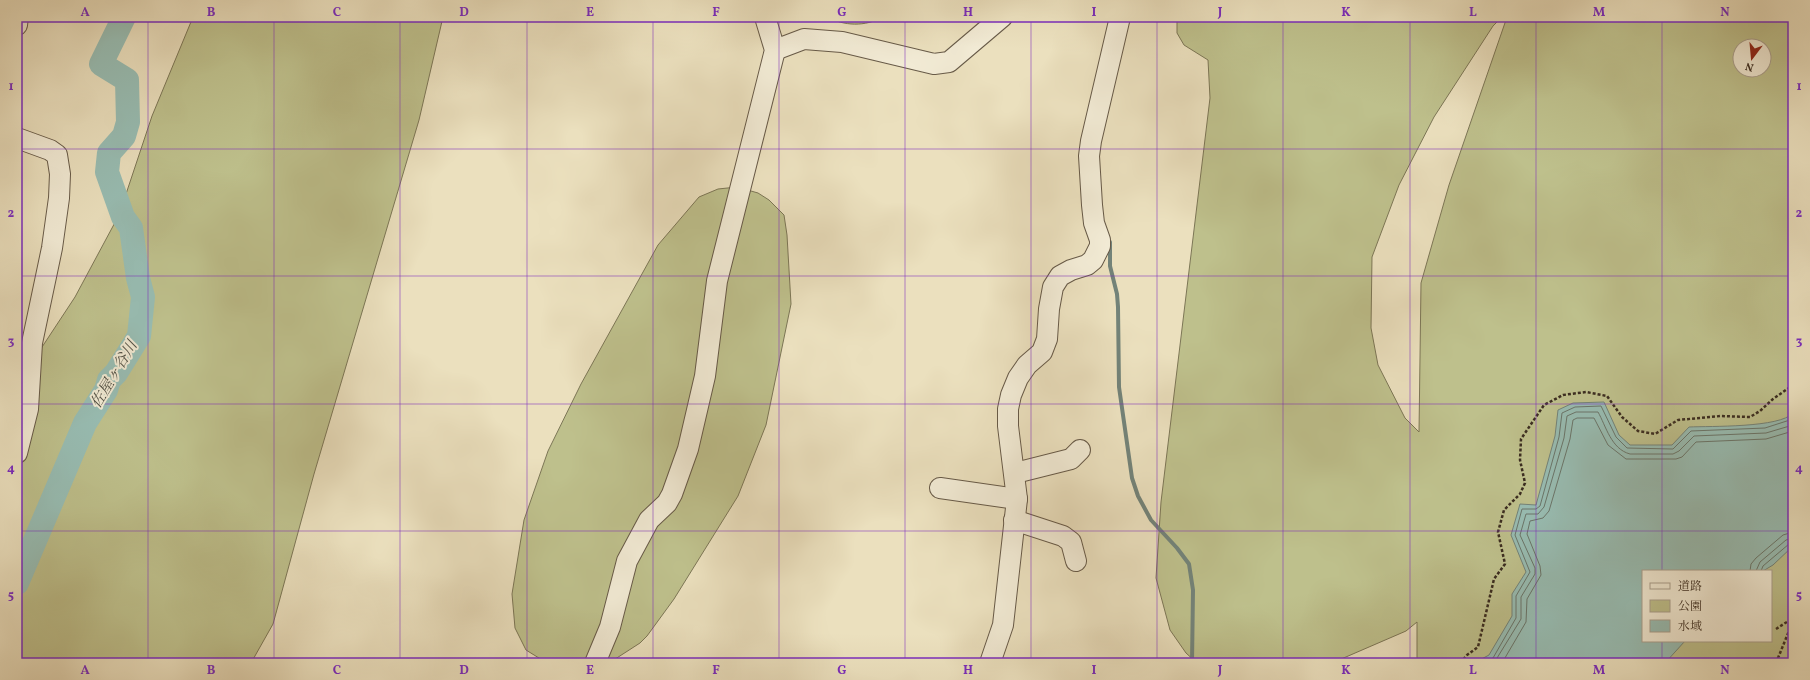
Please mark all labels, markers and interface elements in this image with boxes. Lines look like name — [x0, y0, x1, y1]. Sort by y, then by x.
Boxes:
text: A — [80, 4, 90, 22]
text: B — [207, 4, 216, 22]
text: C — [333, 4, 341, 22]
text: D — [459, 4, 469, 22]
text: E — [586, 4, 594, 22]
text: F — [712, 4, 720, 22]
text: G — [837, 4, 847, 22]
text: H — [963, 4, 973, 22]
text: I — [1092, 4, 1097, 22]
text: J — [1217, 4, 1223, 22]
text: K — [1341, 4, 1351, 22]
text: L — [1469, 4, 1477, 22]
text: M — [1593, 4, 1606, 22]
text: N — [1720, 4, 1730, 22]
north arrow — [1732, 38, 1772, 78]
text: N — [1744, 58, 1756, 74]
text: 1 — [8, 78, 14, 96]
text: 1 — [1796, 78, 1802, 96]
text: 2 — [8, 205, 15, 223]
text: 2 — [1796, 205, 1803, 223]
text: 3 — [8, 333, 15, 351]
text: 3 — [1796, 333, 1803, 351]
water label: 佐屋ヶ谷川 — [87, 336, 144, 413]
text: 4 — [7, 460, 15, 478]
text: 4 — [1795, 460, 1803, 478]
legend — [1642, 570, 1772, 642]
text: 道路 — [1678, 579, 1702, 595]
text: 5 — [8, 587, 14, 605]
text: 5 — [1796, 587, 1802, 605]
text: 公園 — [1678, 599, 1702, 615]
text: 水域 — [1678, 619, 1702, 635]
text: A — [80, 662, 90, 680]
text: B — [207, 662, 216, 680]
text: C — [333, 662, 341, 680]
text: D — [459, 662, 469, 680]
text: E — [586, 662, 594, 680]
text: F — [712, 662, 720, 680]
text: G — [837, 662, 847, 680]
text: H — [963, 662, 973, 680]
text: I — [1092, 662, 1097, 680]
text: J — [1217, 662, 1223, 680]
text: K — [1341, 662, 1351, 680]
text: L — [1469, 662, 1477, 680]
text: M — [1593, 662, 1606, 680]
text: N — [1720, 662, 1730, 680]

